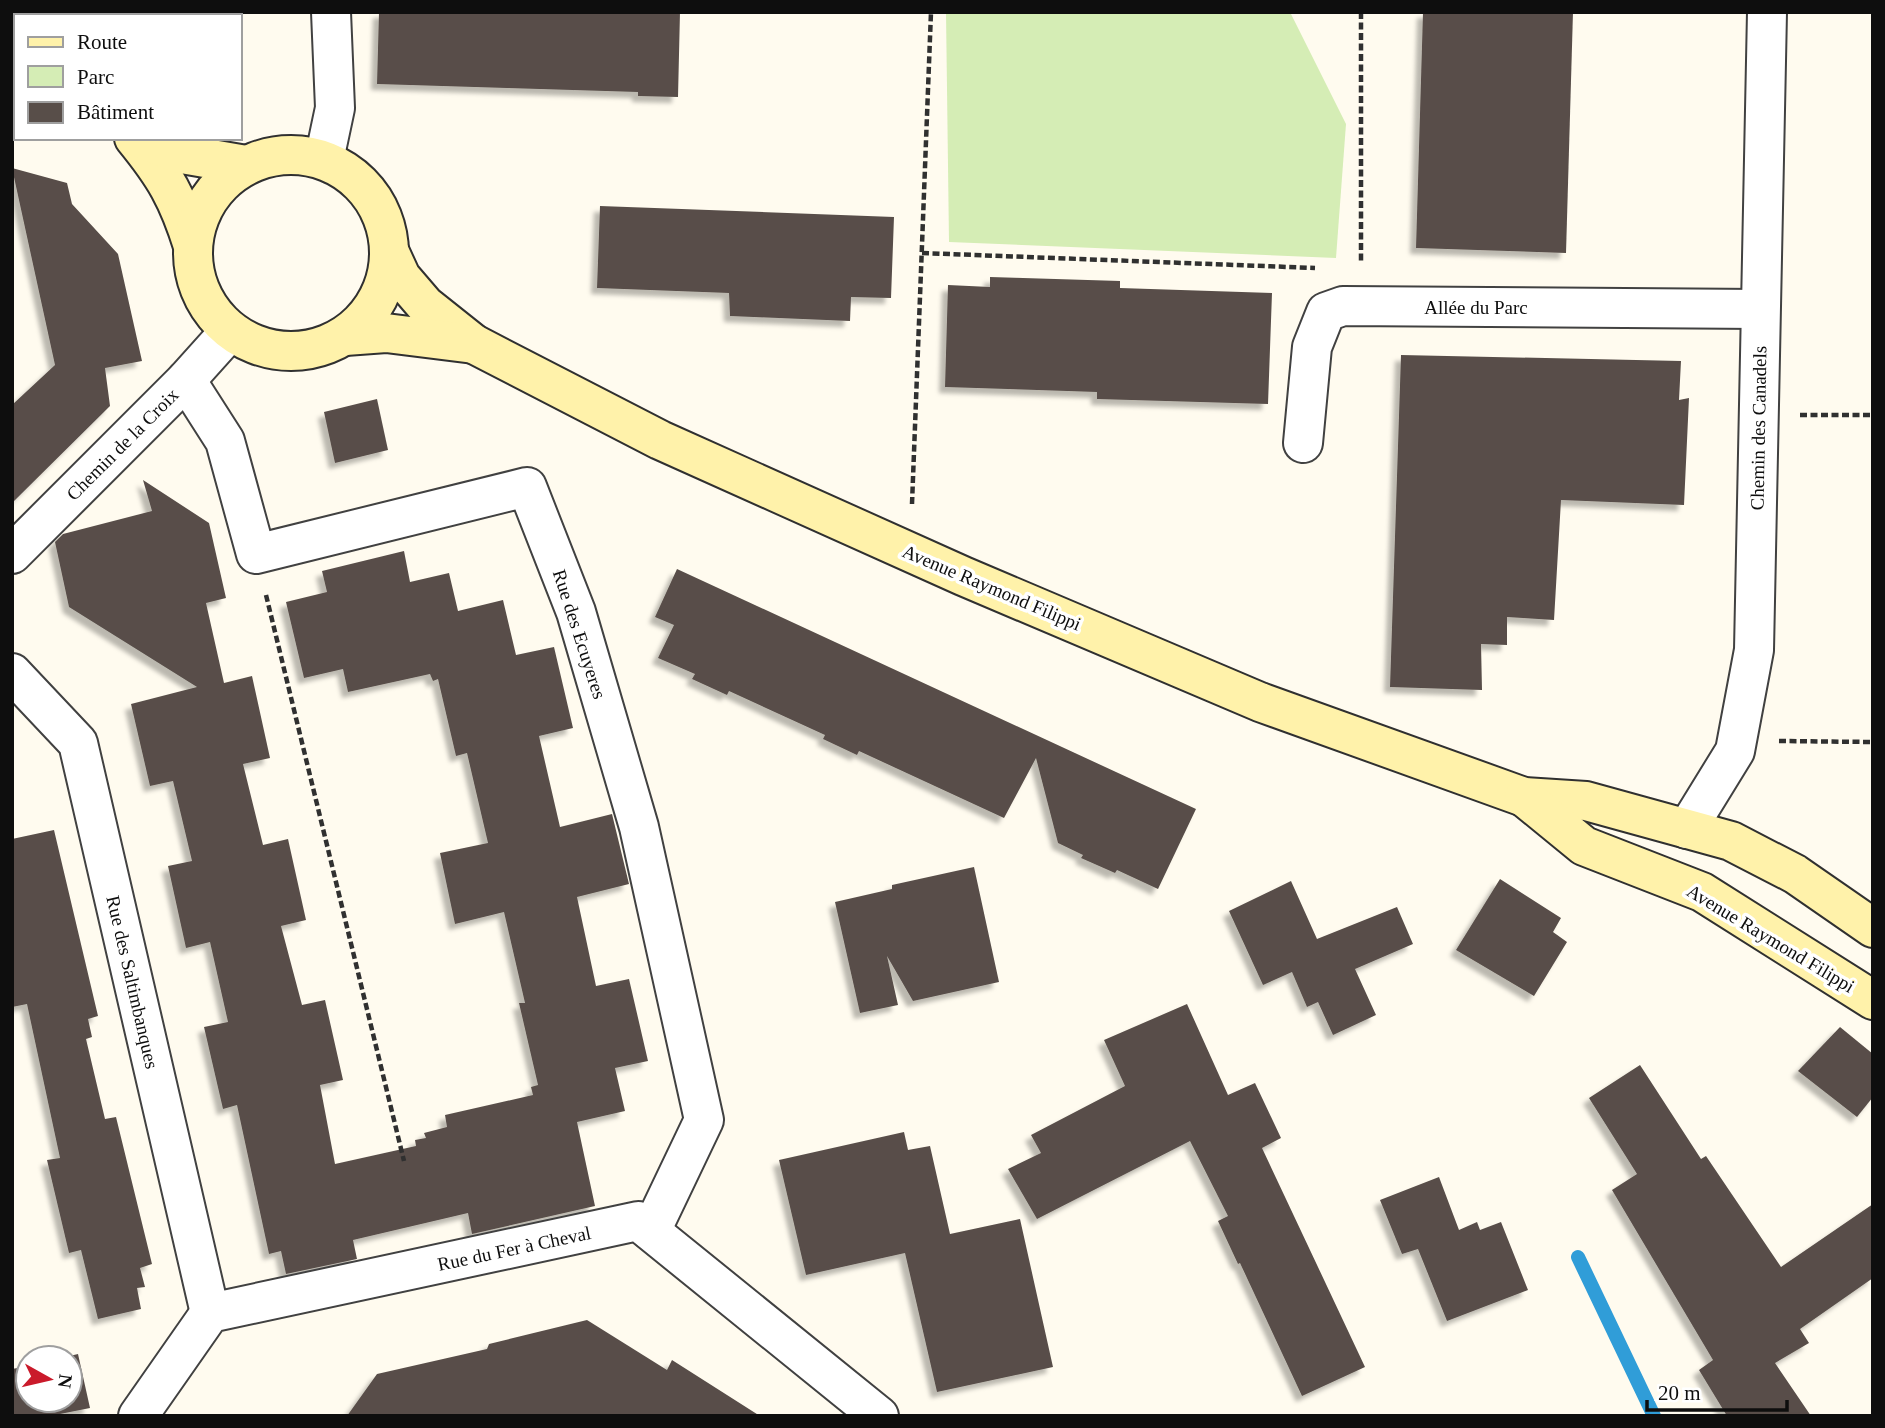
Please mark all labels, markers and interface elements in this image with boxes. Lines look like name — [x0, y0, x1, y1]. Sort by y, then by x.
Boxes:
legend — [14, 14, 242, 140]
text: Route — [77, 30, 127, 54]
text: Parc — [77, 65, 114, 89]
text: Bâtiment — [77, 100, 154, 124]
street label: Allée du Parc — [1424, 297, 1528, 318]
street label: Chemin des Canadels — [1747, 346, 1770, 510]
street label: Chemin de la Croix — [62, 384, 183, 505]
street label: Avenue Raymond Filippi — [899, 540, 1084, 635]
street label: Rue des Ecuyeres — [549, 567, 610, 702]
street label: Avenue Raymond Filippi — [1683, 880, 1858, 997]
street label: Rue des Saltimbanques — [102, 893, 163, 1071]
street label: Rue du Fer à Cheval — [436, 1222, 593, 1275]
north arrow — [14, 1344, 84, 1414]
scale bar — [1647, 1368, 1787, 1412]
text: N — [54, 1373, 77, 1390]
text: 20 m — [1658, 1381, 1701, 1405]

